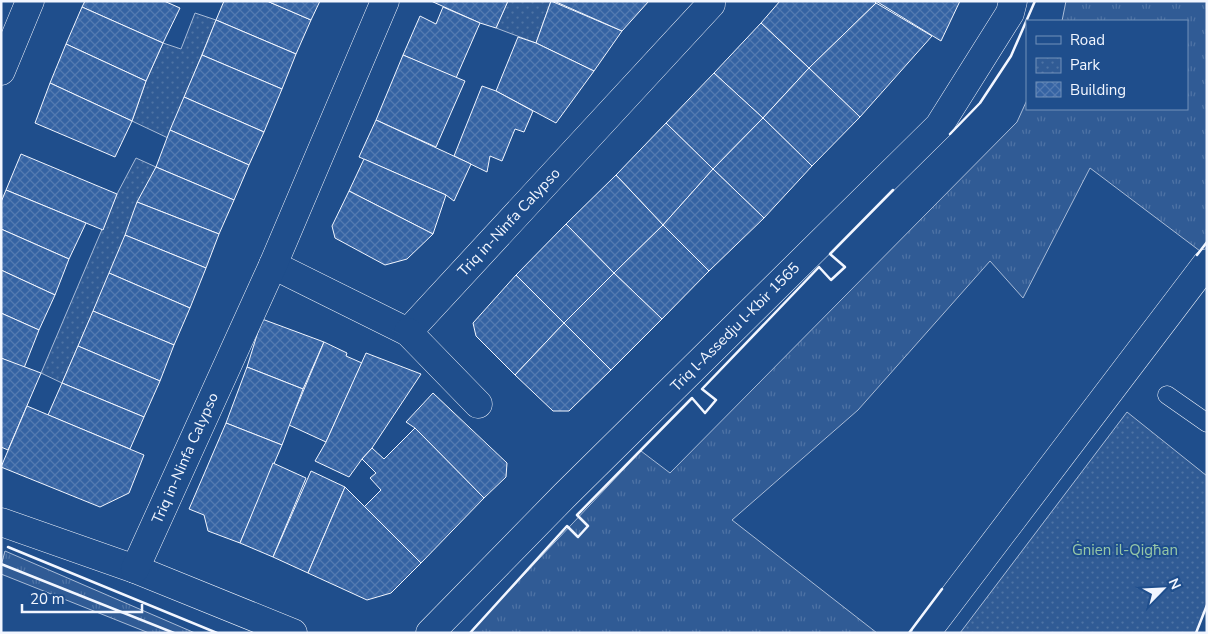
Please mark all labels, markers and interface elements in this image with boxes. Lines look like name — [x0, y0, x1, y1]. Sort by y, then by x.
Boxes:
legend — [1026, 20, 1188, 110]
text: Road — [1070, 30, 1105, 50]
text: Park — [1070, 55, 1100, 75]
text: Building — [1070, 80, 1126, 100]
street label: Triq in-Ninfa Calypso — [453, 163, 565, 281]
street label: Triq l-Assedju l-Kbir 1565 — [666, 258, 804, 396]
street label: Triq in-Ninfa Calypso — [147, 389, 223, 527]
park label: Ġnien il-Qigħan — [1072, 540, 1178, 560]
north arrow — [1138, 564, 1188, 614]
text: N — [1164, 575, 1185, 593]
scale bar — [22, 582, 142, 614]
text: 20 m — [30, 589, 65, 609]

